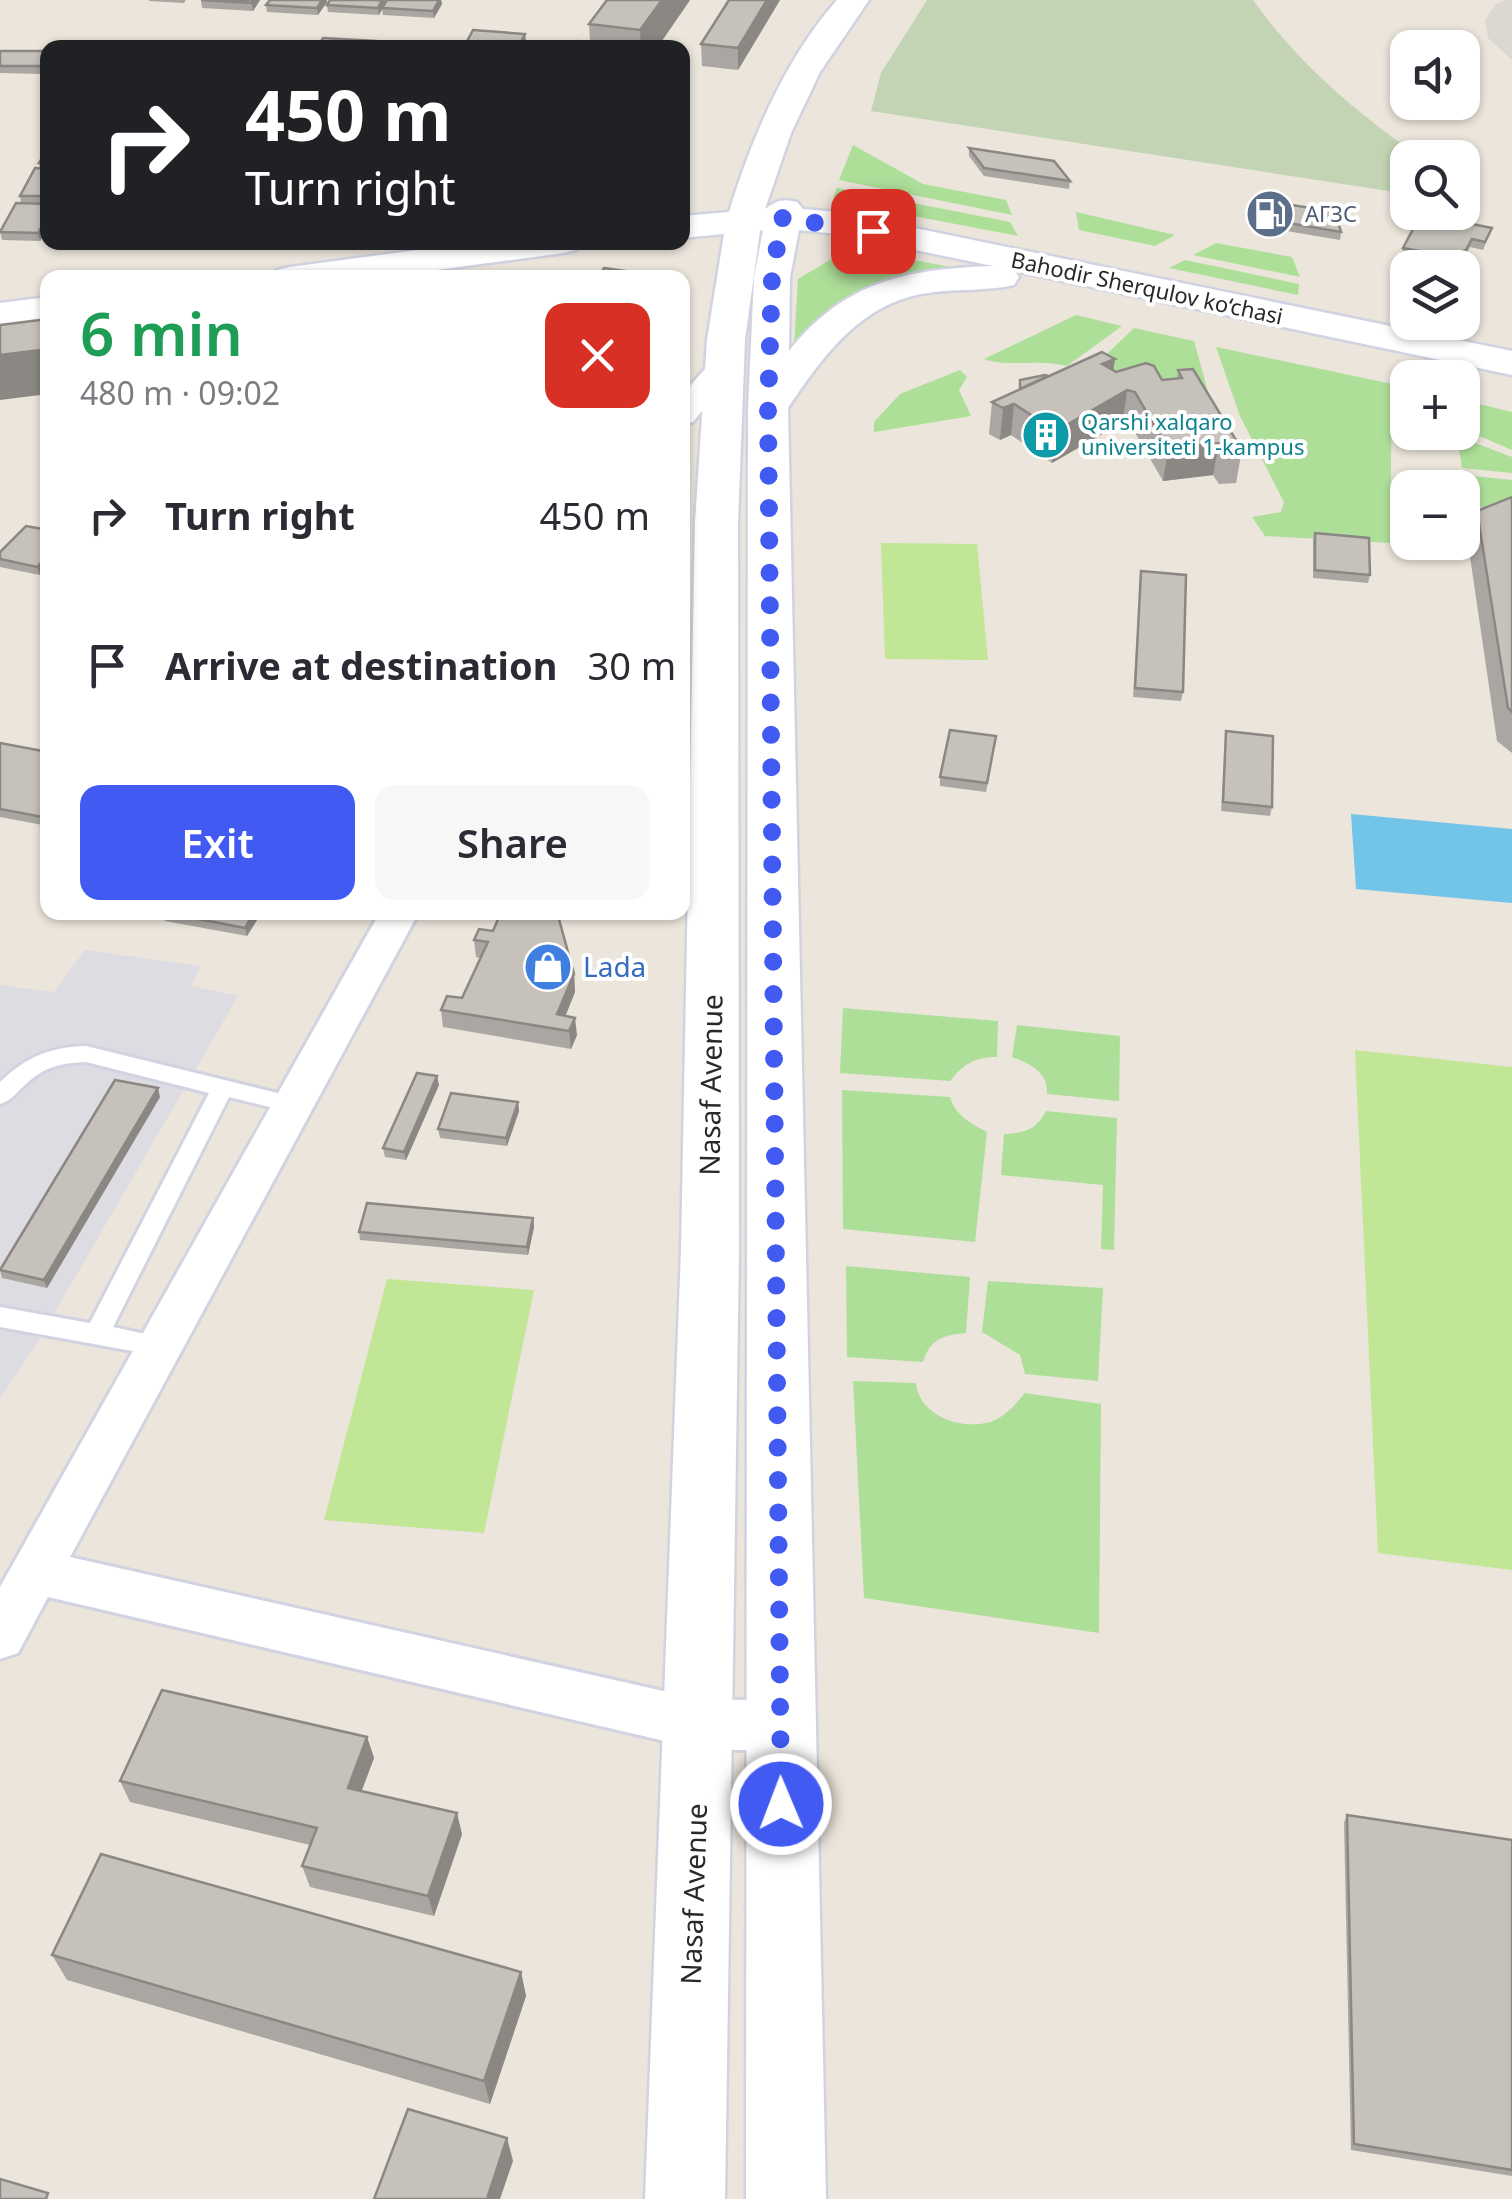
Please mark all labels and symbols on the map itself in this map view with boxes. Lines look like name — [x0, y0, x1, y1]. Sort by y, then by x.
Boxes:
fuel station icon: АГЗС — [1244, 188, 1296, 240]
pin — [831, 189, 916, 274]
place label: АГЗС — [1305, 198, 1357, 228]
street label: Bahodir Sherqulov ko‘chasi — [1009, 244, 1286, 331]
place label: Qarshi xalqaro universiteti 1-kampus — [1081, 406, 1304, 461]
building icon: Qarshi xalqaro universiteti 1-kampus — [1020, 409, 1072, 461]
shop icon: Lada — [522, 941, 574, 993]
place label: Lada — [583, 947, 646, 985]
street label: Nasaf Avenue — [689, 994, 731, 1176]
position arrow — [729, 1752, 833, 1856]
street label: Nasaf Avenue — [671, 1803, 715, 1985]

